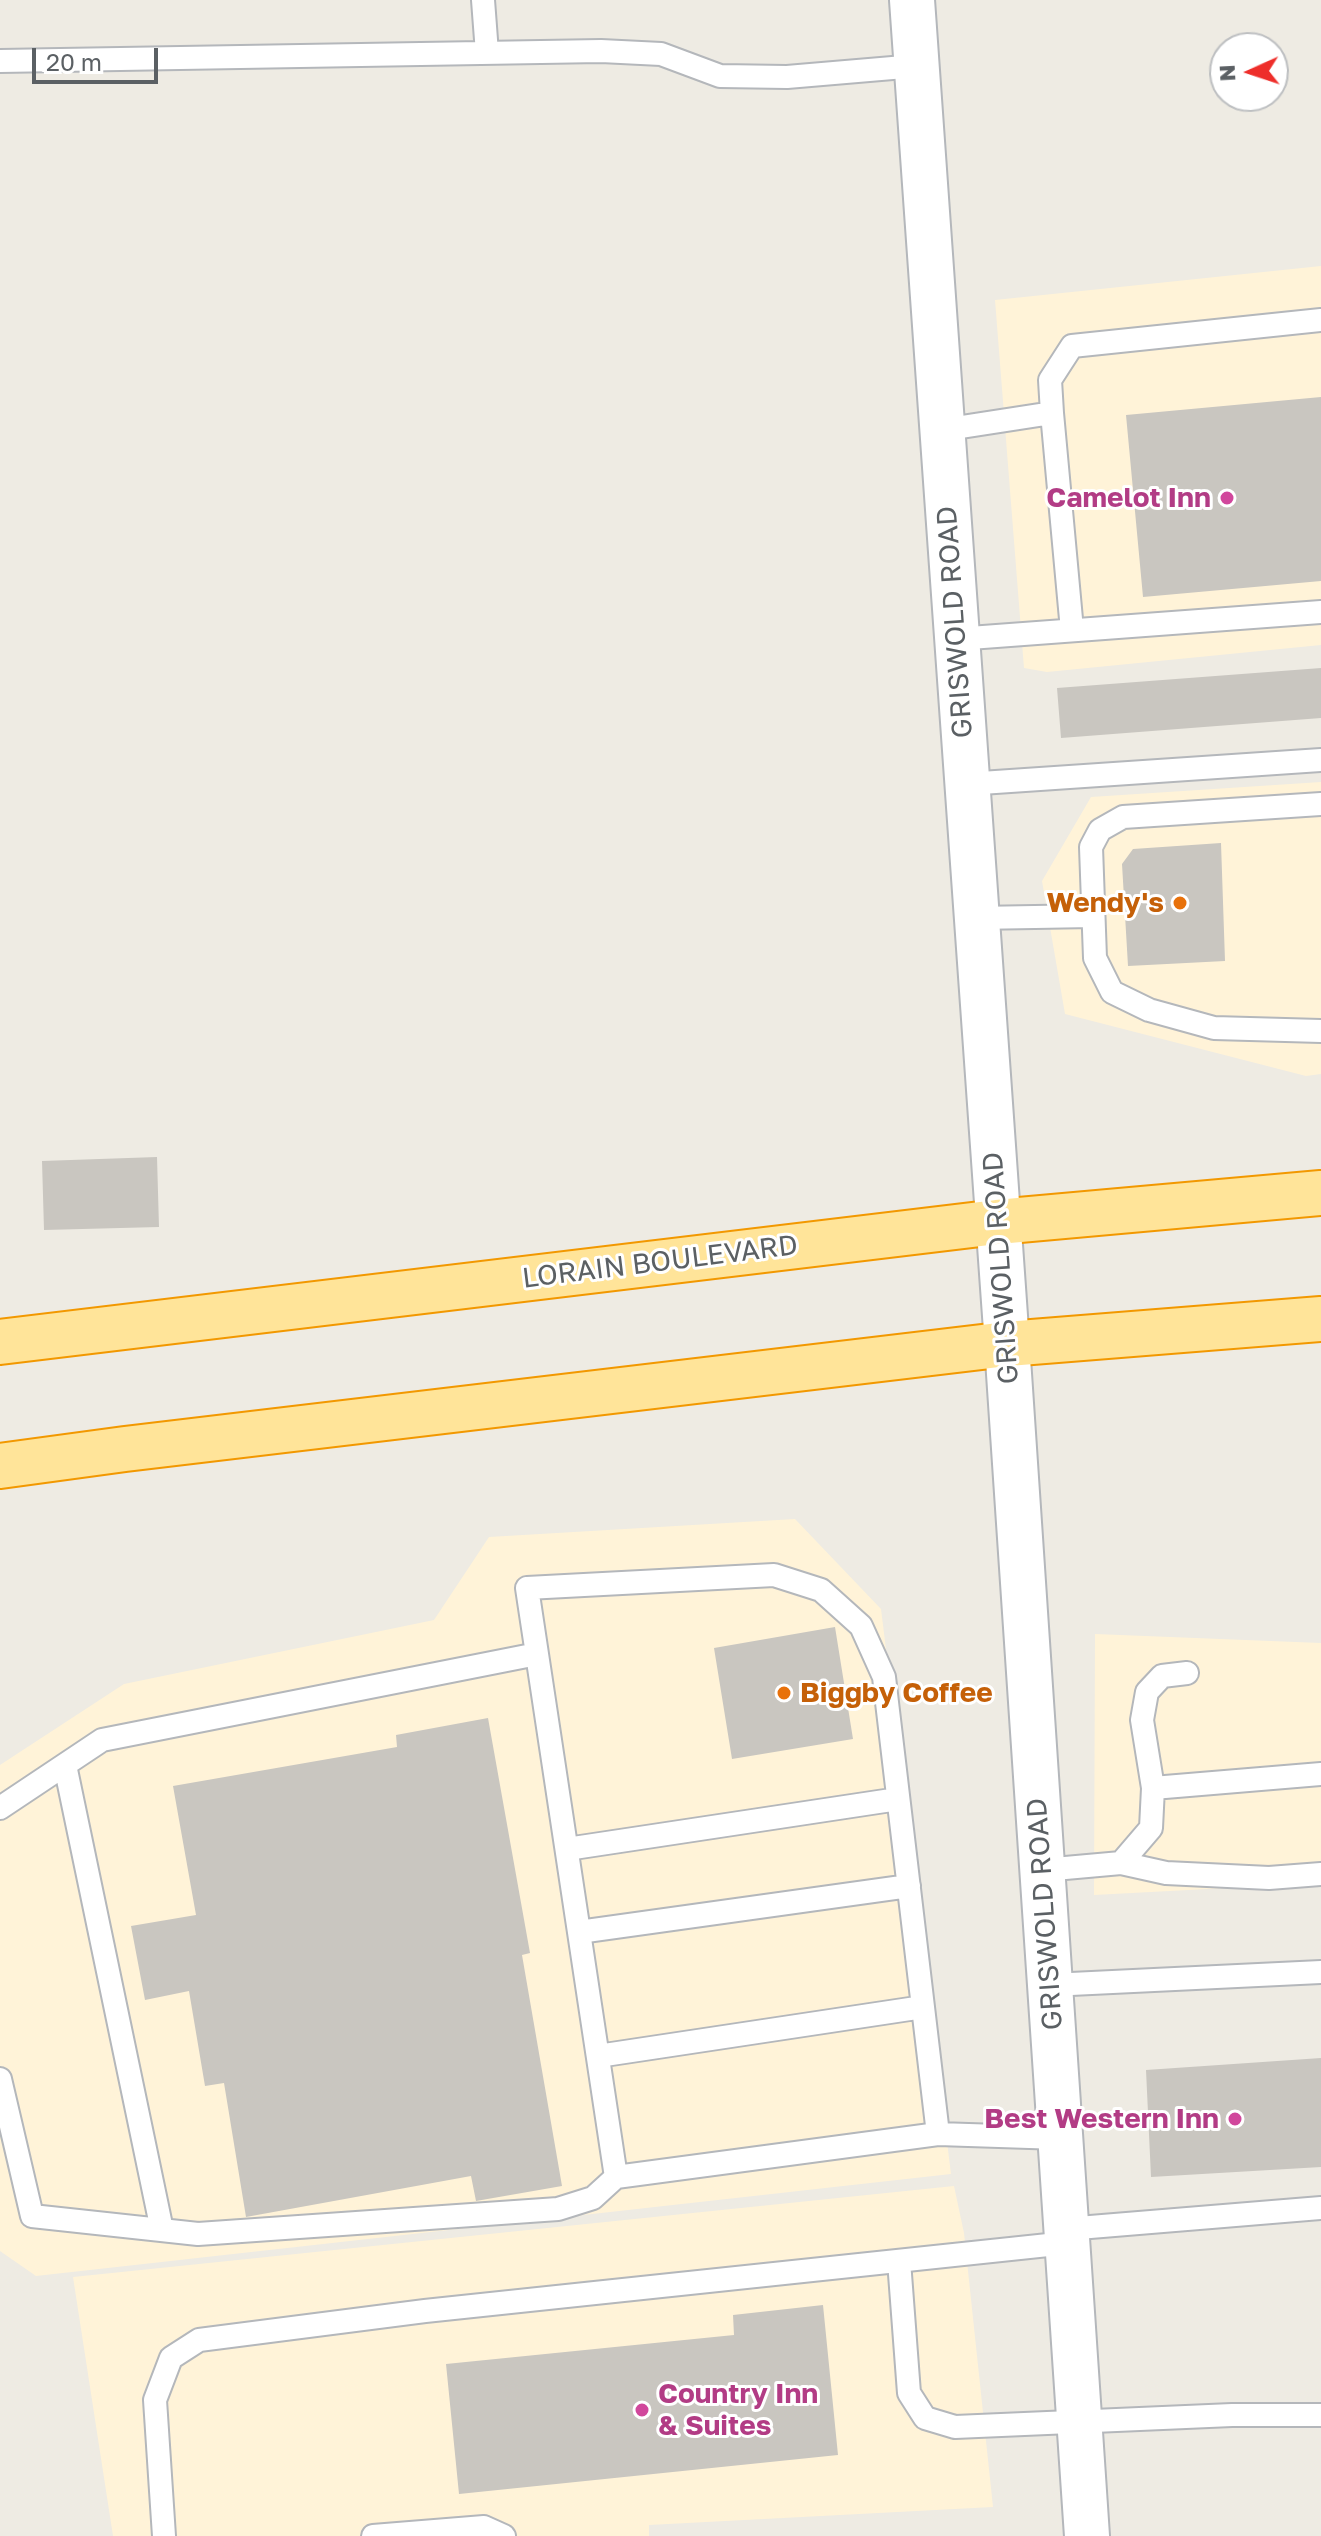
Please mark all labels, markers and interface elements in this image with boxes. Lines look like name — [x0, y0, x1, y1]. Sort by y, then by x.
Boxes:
scale bar — [36, 32, 162, 82]
north arrow — [1209, 32, 1289, 112]
text: 20 m — [46, 47, 102, 76]
text: N — [1213, 64, 1240, 82]
place label: Camelot Inn — [1046, 481, 1211, 515]
marker: Camelot Inn — [1218, 489, 1236, 507]
street label: GRISWOLD ROAD — [930, 505, 980, 739]
place label: Wendy's — [1047, 886, 1164, 920]
marker: Wendy's — [1171, 894, 1189, 912]
street label: GRISWOLD ROAD — [976, 1151, 1026, 1385]
street label: LORAIN BOULEVARD — [520, 1228, 800, 1296]
place label: Biggby Coffee — [800, 1676, 993, 1710]
marker: Biggby Coffee — [775, 1684, 793, 1702]
street label: GRISWOLD ROAD — [1020, 1797, 1070, 2031]
place label: Best Western Inn — [984, 2102, 1219, 2136]
marker: Best Western Inn — [1226, 2110, 1244, 2128]
place label: Country Inn & Suites — [658, 2377, 818, 2443]
marker: Country Inn & Suites — [633, 2401, 651, 2419]

